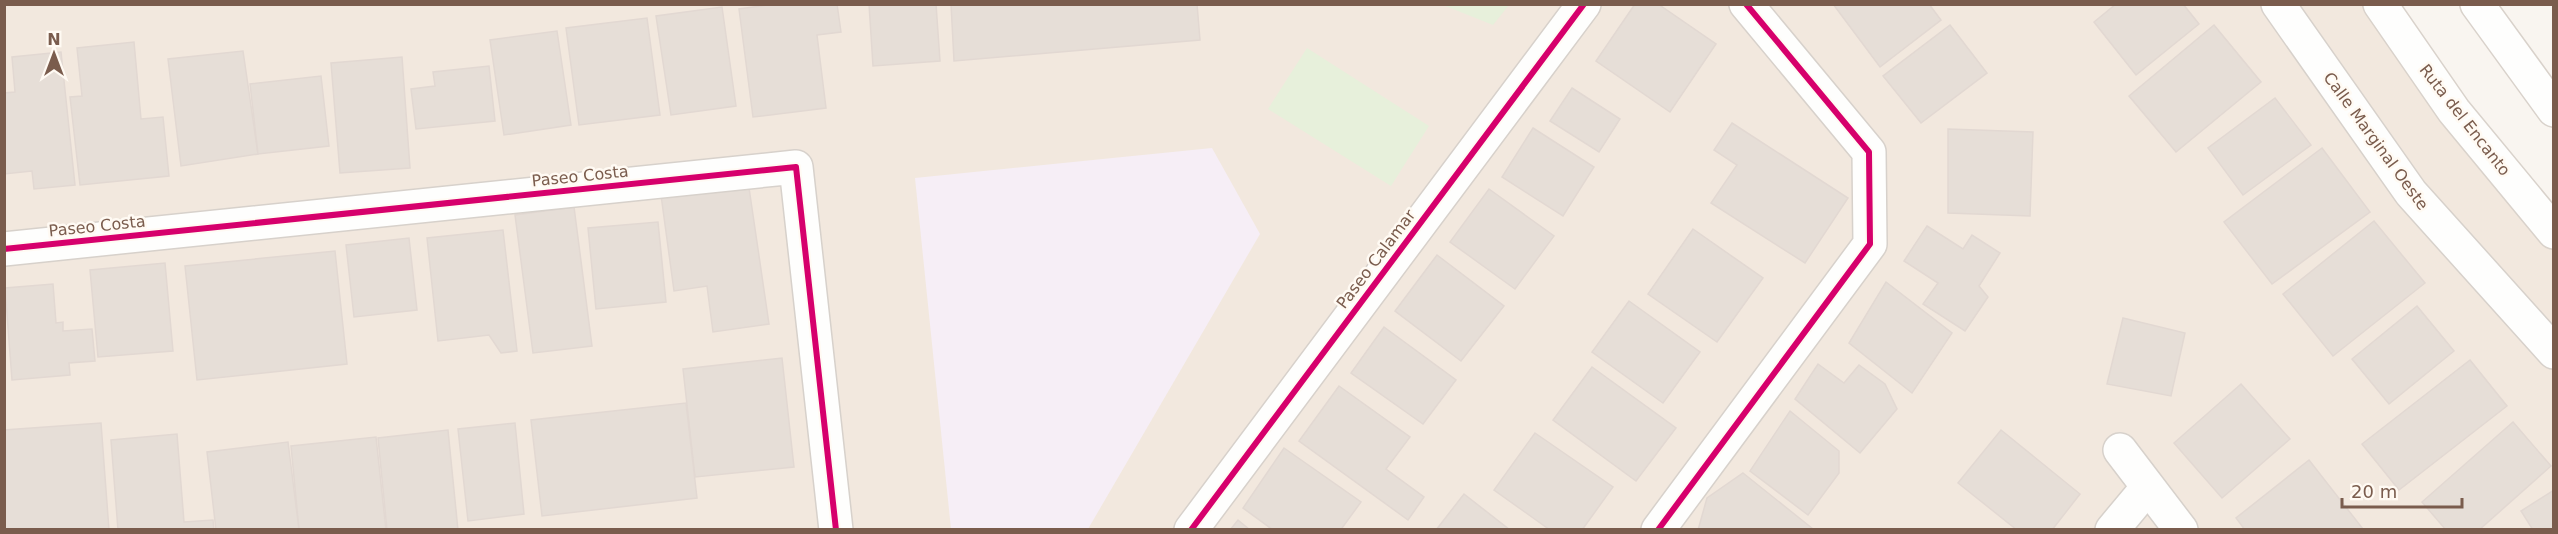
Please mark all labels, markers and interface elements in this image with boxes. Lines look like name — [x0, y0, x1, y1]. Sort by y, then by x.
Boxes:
north arrow — [24, 24, 84, 84]
text: N — [47, 30, 61, 49]
street label: Ruta del Encanto — [2416, 60, 2514, 180]
street label: Calle Marginal Oeste — [2320, 68, 2432, 214]
street label: Paseo Costa — [531, 161, 629, 191]
street label: Paseo Calamar — [1333, 205, 1420, 312]
street label: Paseo Costa — [48, 211, 146, 241]
scale bar — [2342, 471, 2462, 509]
text: 20 m — [2351, 481, 2397, 502]

